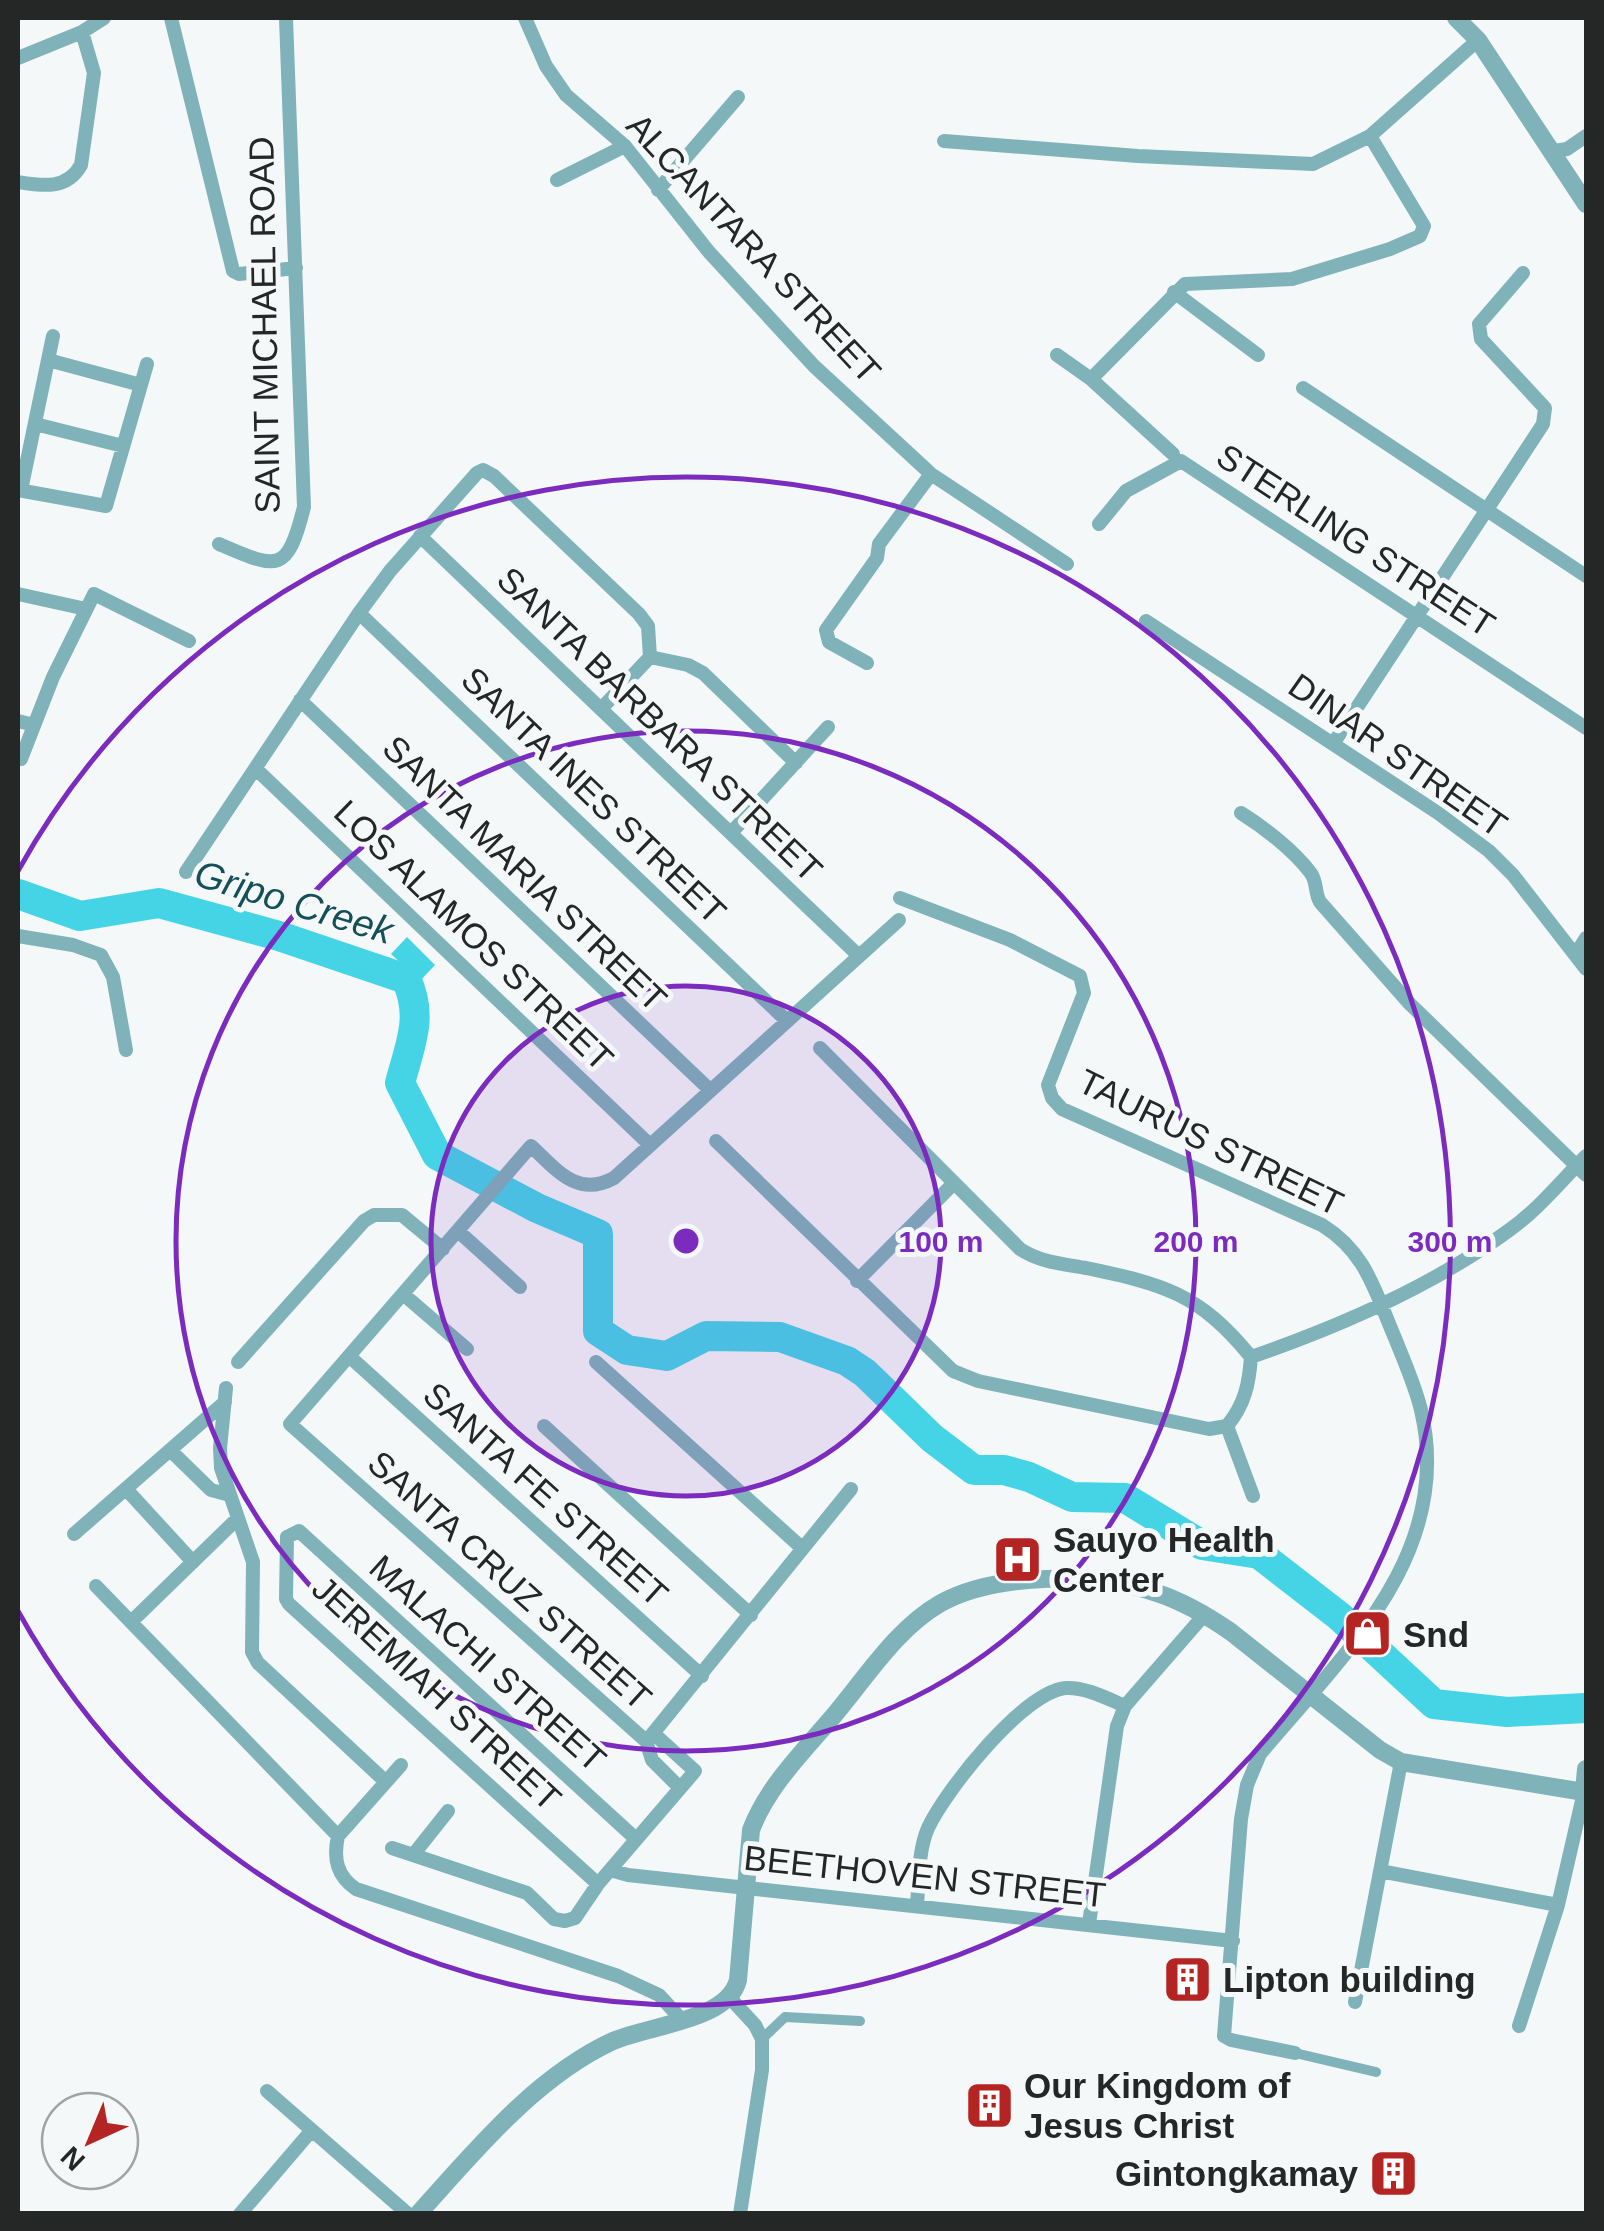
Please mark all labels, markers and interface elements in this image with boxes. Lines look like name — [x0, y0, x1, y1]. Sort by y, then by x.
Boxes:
street label: ALCANTARA STREET — [619, 105, 889, 391]
street label: SAINT MICHAEL ROAD — [241, 136, 287, 514]
street label: STERLING STREET — [1210, 436, 1502, 644]
street label: SANTA BARBARA STREET — [490, 559, 830, 889]
street label: SANTA INES STREET — [454, 659, 734, 931]
street label: DINAR STREET — [1282, 665, 1514, 845]
street label: SANTA MARIA STREET — [375, 727, 675, 1019]
street label: LOS ALAMOS STREET — [327, 792, 621, 1078]
water label: Gripo Creek — [190, 852, 400, 953]
street label: TAURUS STREET — [1073, 1061, 1349, 1223]
centre of rings — [668, 1223, 704, 1259]
text: 100 m — [898, 1225, 984, 1258]
text: 200 m — [1153, 1225, 1239, 1258]
text: 300 m — [1407, 1225, 1493, 1258]
street label: SANTA FE STREET — [416, 1374, 676, 1614]
street label: SANTA CRUZ STREET — [361, 1443, 659, 1717]
place label: Sauyo Health Center — [1053, 1520, 1275, 1599]
hospital icon: Sauyo Health Center — [992, 1533, 1044, 1585]
street label: MALACHI STREET — [362, 1547, 614, 1779]
street label: JEREMIAH STREET — [305, 1568, 569, 1818]
shop icon: Snd — [1342, 1608, 1394, 1660]
place label: Snd — [1403, 1615, 1469, 1654]
street label: BEETHOVEN STREET — [742, 1838, 1108, 1914]
building icon: Lipton building — [1162, 1953, 1214, 2005]
place label: Lipton building — [1223, 1960, 1476, 1999]
place label: Our Kingdom of Jesus Christ — [1024, 2066, 1291, 2145]
building icon: Our Kingdom of Jesus Christ — [963, 2079, 1015, 2131]
north arrow — [40, 2091, 140, 2191]
text: N — [55, 2140, 91, 2177]
building icon: Gintongkamay — [1367, 2147, 1419, 2199]
place label: Gintongkamay — [1115, 2154, 1359, 2193]

